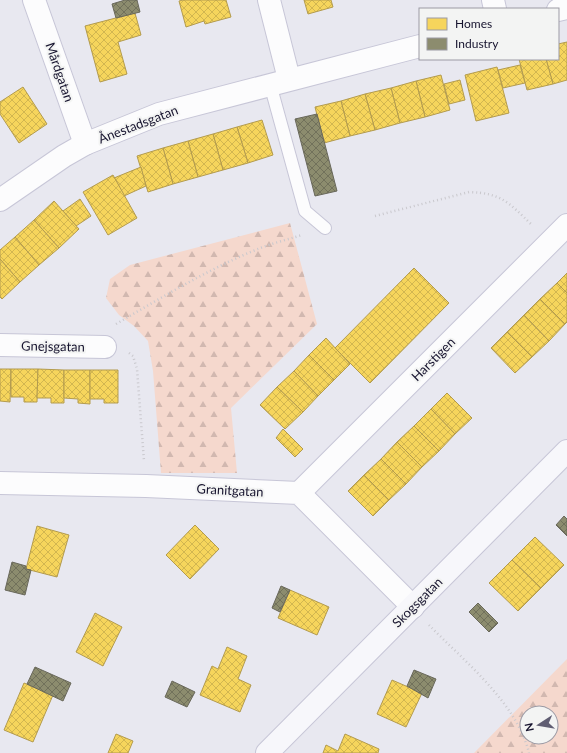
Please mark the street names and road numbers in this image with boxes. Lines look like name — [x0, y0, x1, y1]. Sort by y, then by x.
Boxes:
street label: Mårdgatan — [42, 40, 78, 104]
street label: Ånestadsgatan — [96, 101, 180, 147]
street label: Harstigen — [408, 334, 458, 384]
street label: Gnejsgatan — [21, 337, 85, 355]
street label: Granitgatan — [196, 480, 264, 500]
street label: Skogsgatan — [389, 574, 445, 630]

